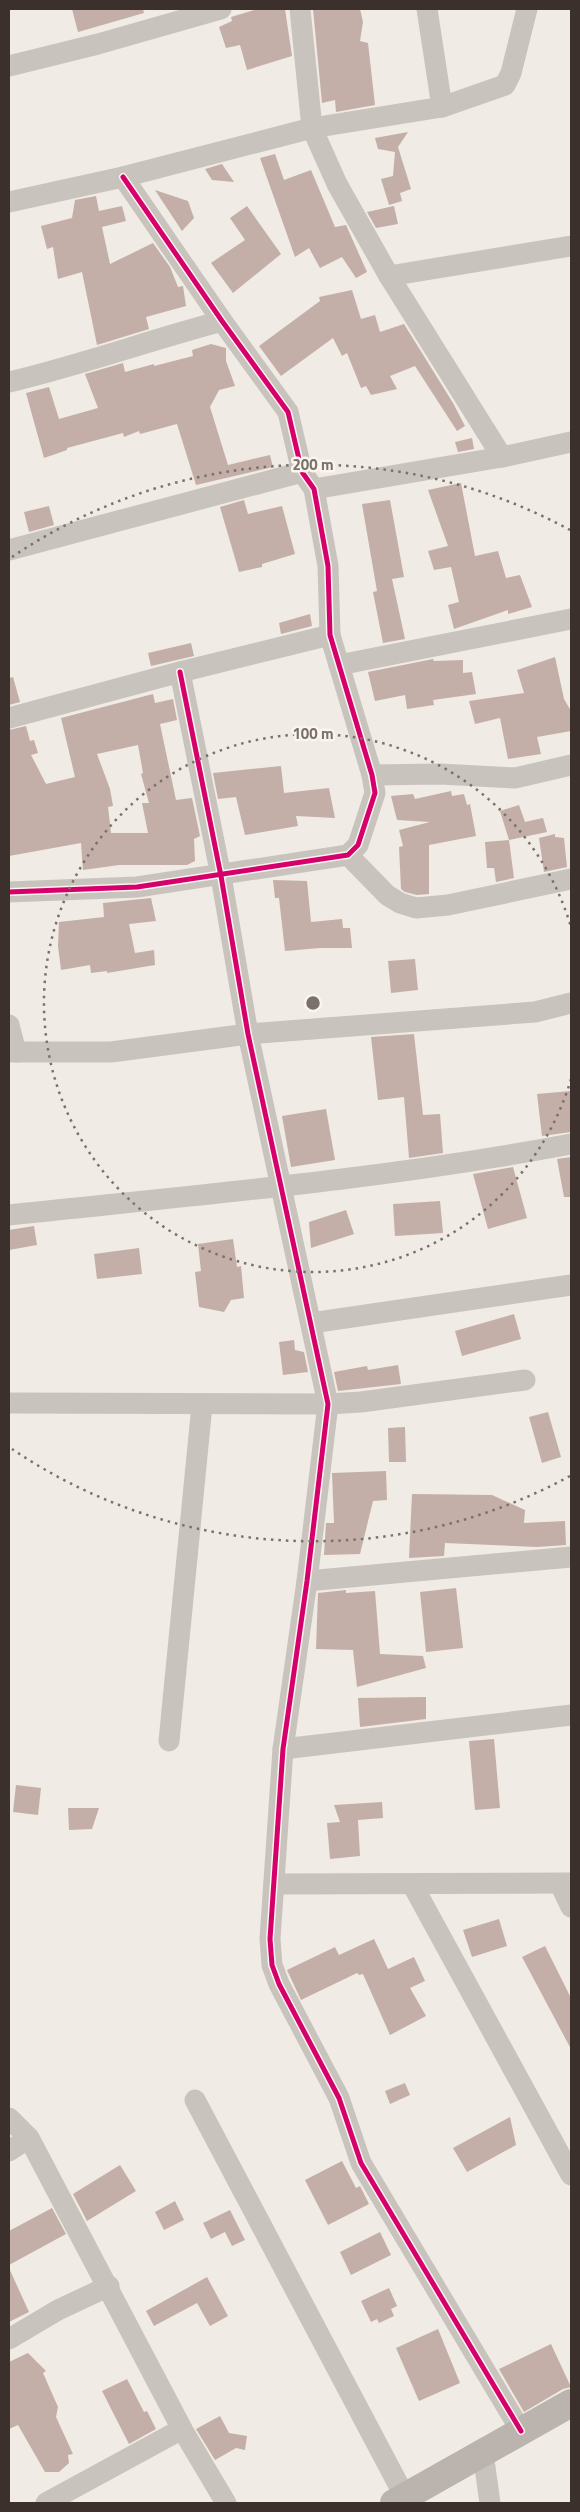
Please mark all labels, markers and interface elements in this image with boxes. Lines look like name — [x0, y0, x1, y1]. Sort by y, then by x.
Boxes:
text: 200 m — [292, 453, 334, 476]
text: 100 m — [292, 722, 334, 745]
centre of rings — [304, 994, 322, 1012]

